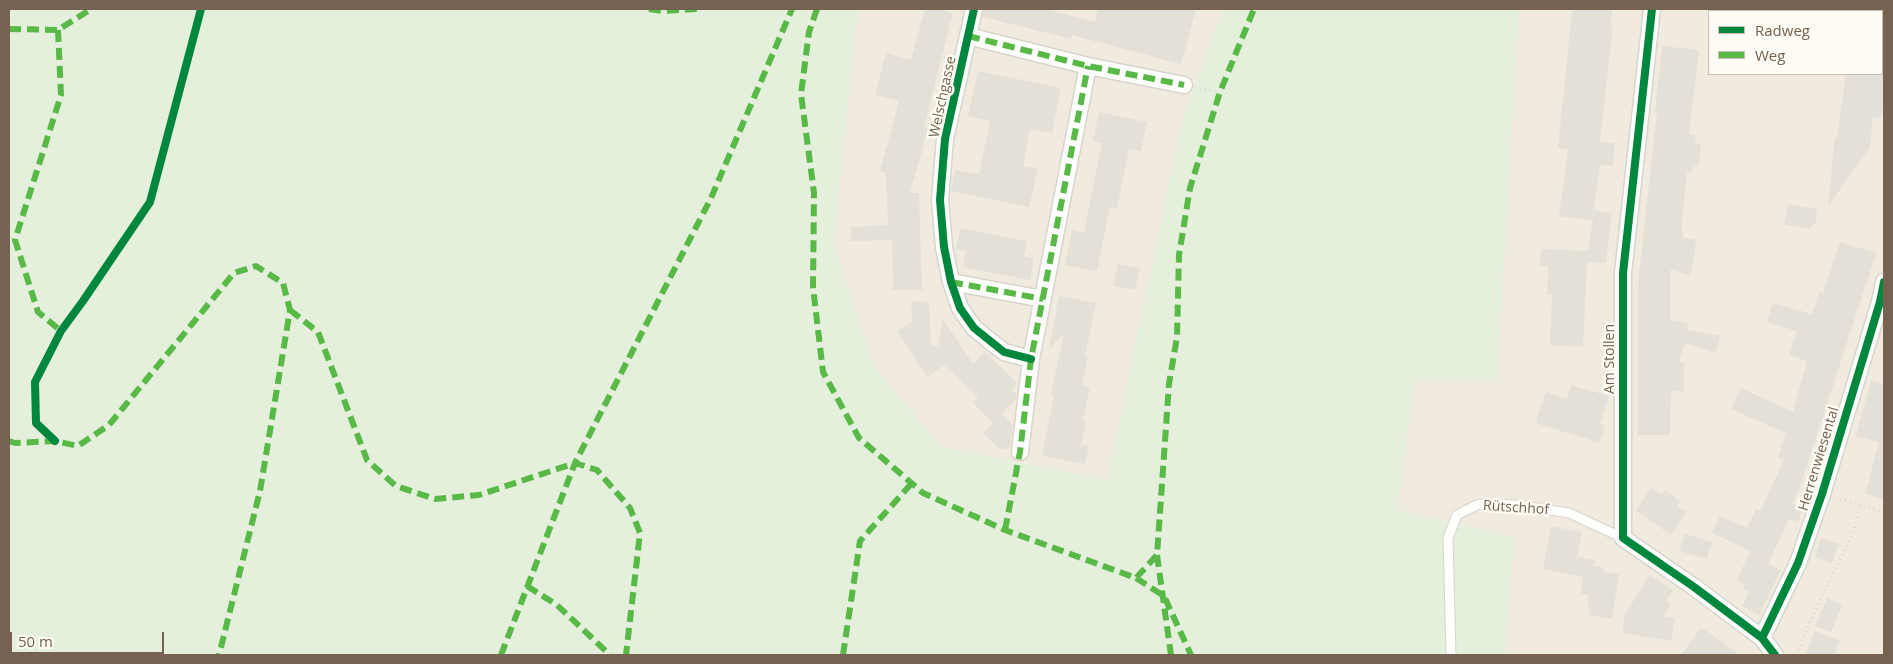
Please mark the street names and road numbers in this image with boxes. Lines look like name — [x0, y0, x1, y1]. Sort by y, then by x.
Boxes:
street label: Welschgasse — [926, 55, 960, 139]
street label: Am Stollen — [1602, 324, 1618, 394]
street label: Herrenwiesental — [1795, 405, 1843, 513]
street label: Rütschhof — [1483, 497, 1549, 519]

